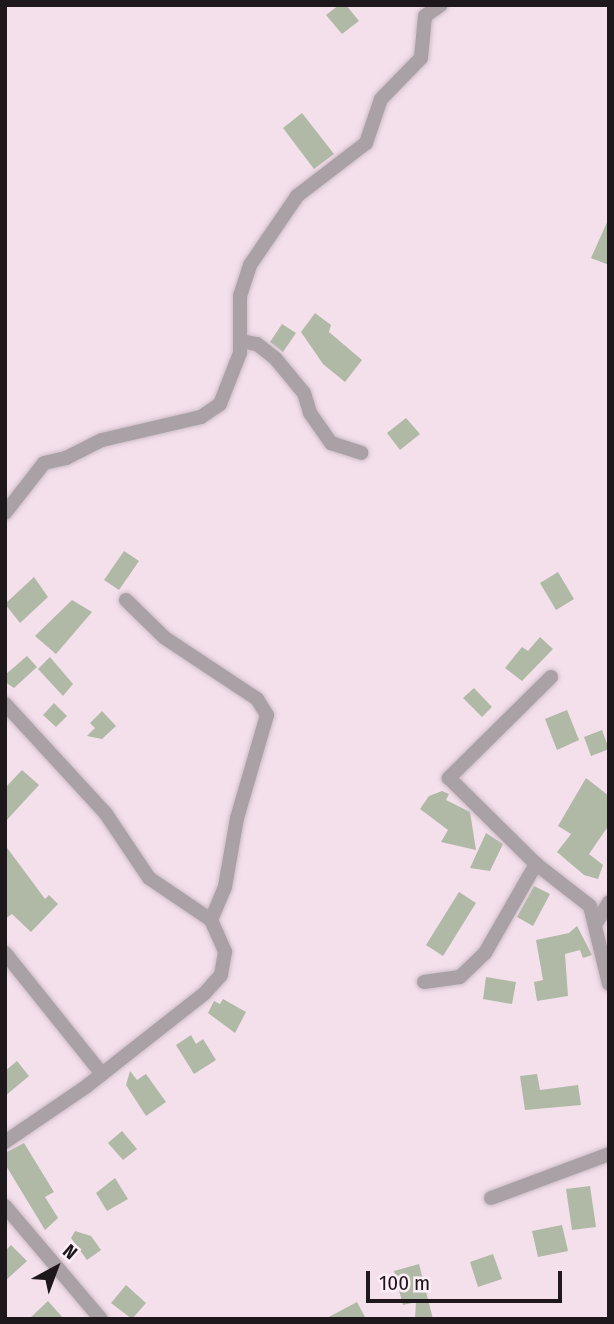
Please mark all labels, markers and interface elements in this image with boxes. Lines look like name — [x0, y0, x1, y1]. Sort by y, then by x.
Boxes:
north arrow — [21, 1233, 91, 1303]
text: N — [58, 1239, 82, 1264]
scale bar — [369, 1258, 565, 1302]
text: 100 m — [379, 1270, 430, 1296]

